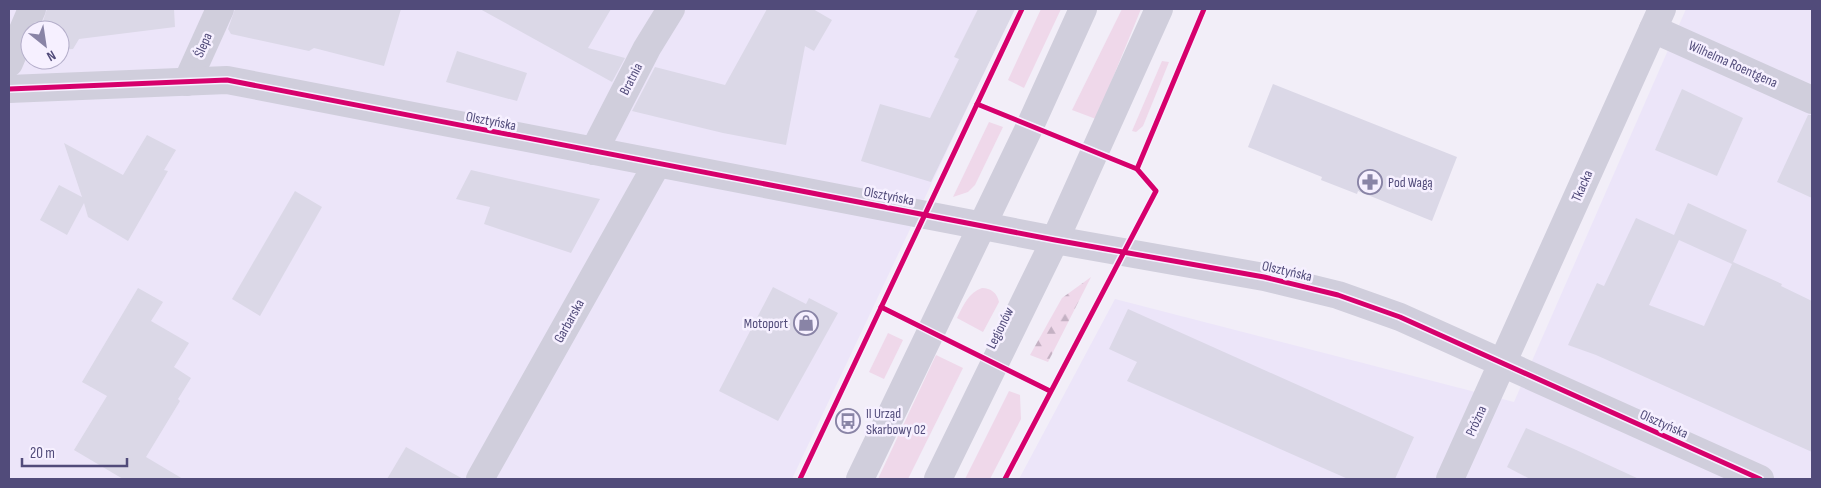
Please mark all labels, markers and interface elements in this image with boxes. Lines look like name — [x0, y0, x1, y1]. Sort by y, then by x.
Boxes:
north arrow — [20, 20, 70, 70]
street label: Ślepa — [190, 30, 216, 60]
street label: Wilhelma Roentgena — [1686, 37, 1780, 91]
text: N — [44, 47, 59, 65]
street label: Bratnia — [616, 60, 646, 98]
street label: Olsztyńska — [464, 108, 518, 134]
street label: Tkacka — [1568, 168, 1596, 204]
pharmacy icon: Pod Wagą — [1357, 169, 1383, 195]
place label: Pod Wagą — [1388, 174, 1433, 191]
street label: Olsztyńska — [862, 183, 916, 209]
street label: Olsztyńska — [1260, 257, 1314, 285]
street label: Garbarska — [550, 296, 588, 346]
street label: Legionów — [983, 304, 1017, 352]
shop icon: Motoport — [793, 310, 819, 336]
place label: Motoport — [744, 315, 788, 332]
street label: Próżna — [1462, 403, 1490, 439]
place label: II Urząd Skarbowy 02 — [866, 405, 926, 438]
street label: Olsztyńska — [1637, 406, 1691, 442]
bus stop icon: II Urząd Skarbowy 02 — [835, 408, 861, 434]
scale bar — [22, 436, 128, 468]
text: 20 m — [30, 444, 55, 463]

